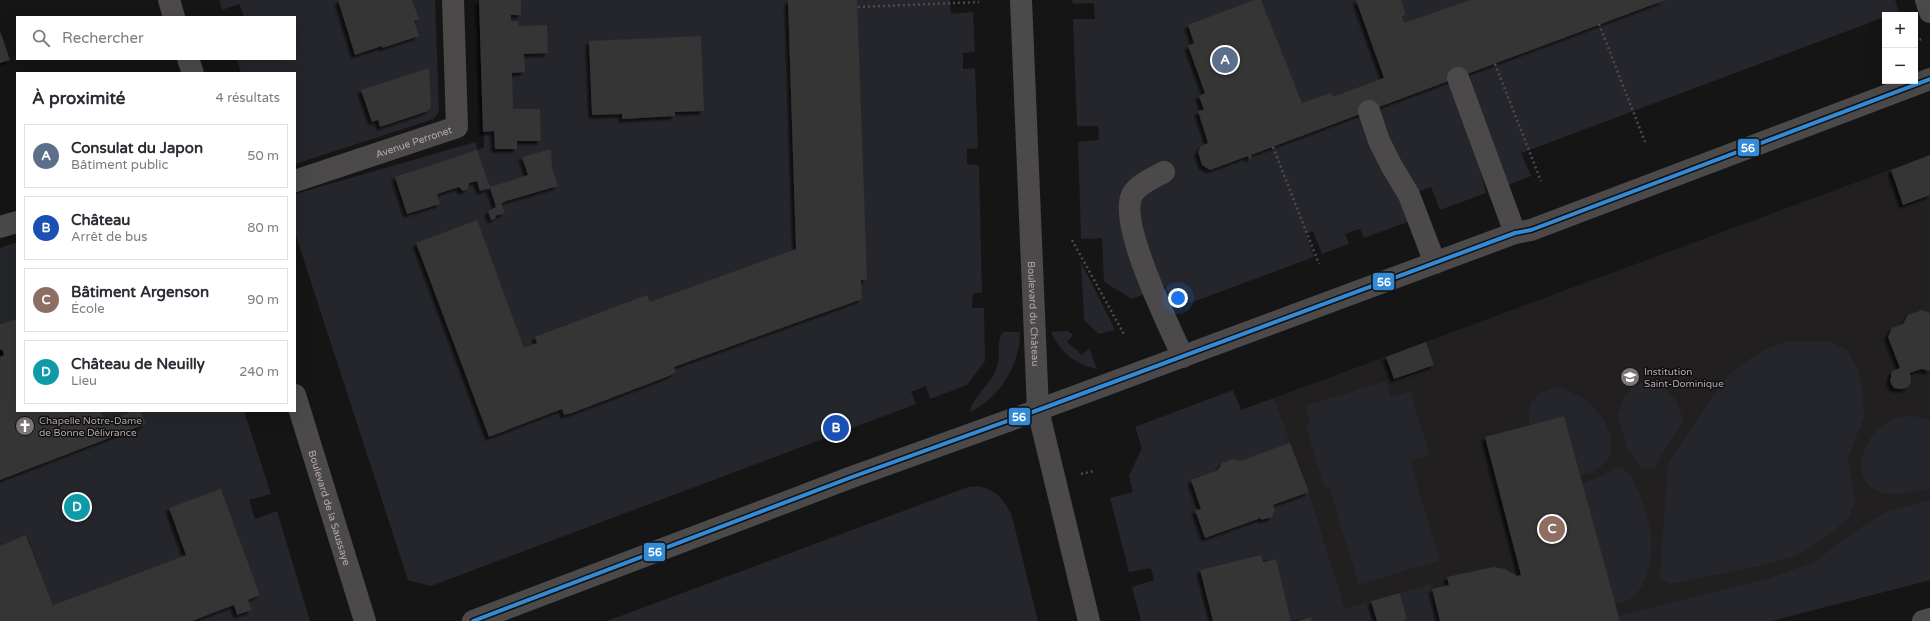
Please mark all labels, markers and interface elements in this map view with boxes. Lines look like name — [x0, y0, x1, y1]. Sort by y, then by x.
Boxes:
map controls — [1882, 12, 1918, 84]
button: + — [1882, 12, 1918, 48]
search box — [16, 16, 296, 60]
icon: search — [30, 27, 52, 49]
text: Rechercher — [62, 29, 144, 47]
pin: A — [1212, 45, 1238, 75]
button: − — [1882, 48, 1918, 84]
text: À proximité — [32, 88, 125, 109]
text: 4 résultats — [216, 90, 280, 106]
street label: Avenue Perronet — [374, 124, 454, 161]
line badge: 56 — [1737, 138, 1760, 157]
text: Consulat du Japon — [71, 139, 203, 157]
text: 56 — [1741, 142, 1755, 155]
text: A — [41, 148, 51, 164]
text: 50 m — [247, 148, 279, 164]
text: Bâtiment public — [71, 157, 169, 173]
text: Château — [71, 211, 130, 229]
text: B — [41, 220, 51, 236]
text: 80 m — [247, 220, 279, 236]
text: Arrêt de bus — [71, 229, 147, 245]
street label: Boulevard du Château — [1025, 261, 1041, 367]
line badge: 56 — [1372, 272, 1395, 291]
text: 56 — [1377, 276, 1391, 289]
text: Bâtiment Argenson — [71, 283, 209, 301]
your location — [1168, 288, 1188, 308]
text: C — [41, 292, 51, 308]
text: 90 m — [247, 292, 279, 308]
text: École — [71, 301, 105, 317]
text: Château de Neuilly — [71, 355, 205, 373]
text: D — [41, 364, 51, 380]
text: 240 m — [239, 364, 279, 380]
school or university icon: Institution Saint-Dominique — [1619, 366, 1641, 388]
place label: Institution Saint-Dominique — [1644, 366, 1724, 390]
text: Lieu — [71, 373, 97, 389]
line badge: 56 — [1008, 407, 1031, 426]
text: 56 — [1012, 411, 1026, 424]
pin: B — [823, 413, 849, 443]
church icon: Chapelle Notre-Dame de Bonne Délivrance — [14, 415, 36, 437]
place label: Chapelle Notre-Dame de Bonne Délivrance — [39, 415, 142, 439]
street label: Boulevard de la Saussaye — [305, 449, 353, 567]
pin: D — [64, 492, 90, 522]
pin: C — [1539, 514, 1565, 544]
line badge: 56 — [643, 542, 666, 562]
text: 56 — [648, 546, 662, 559]

